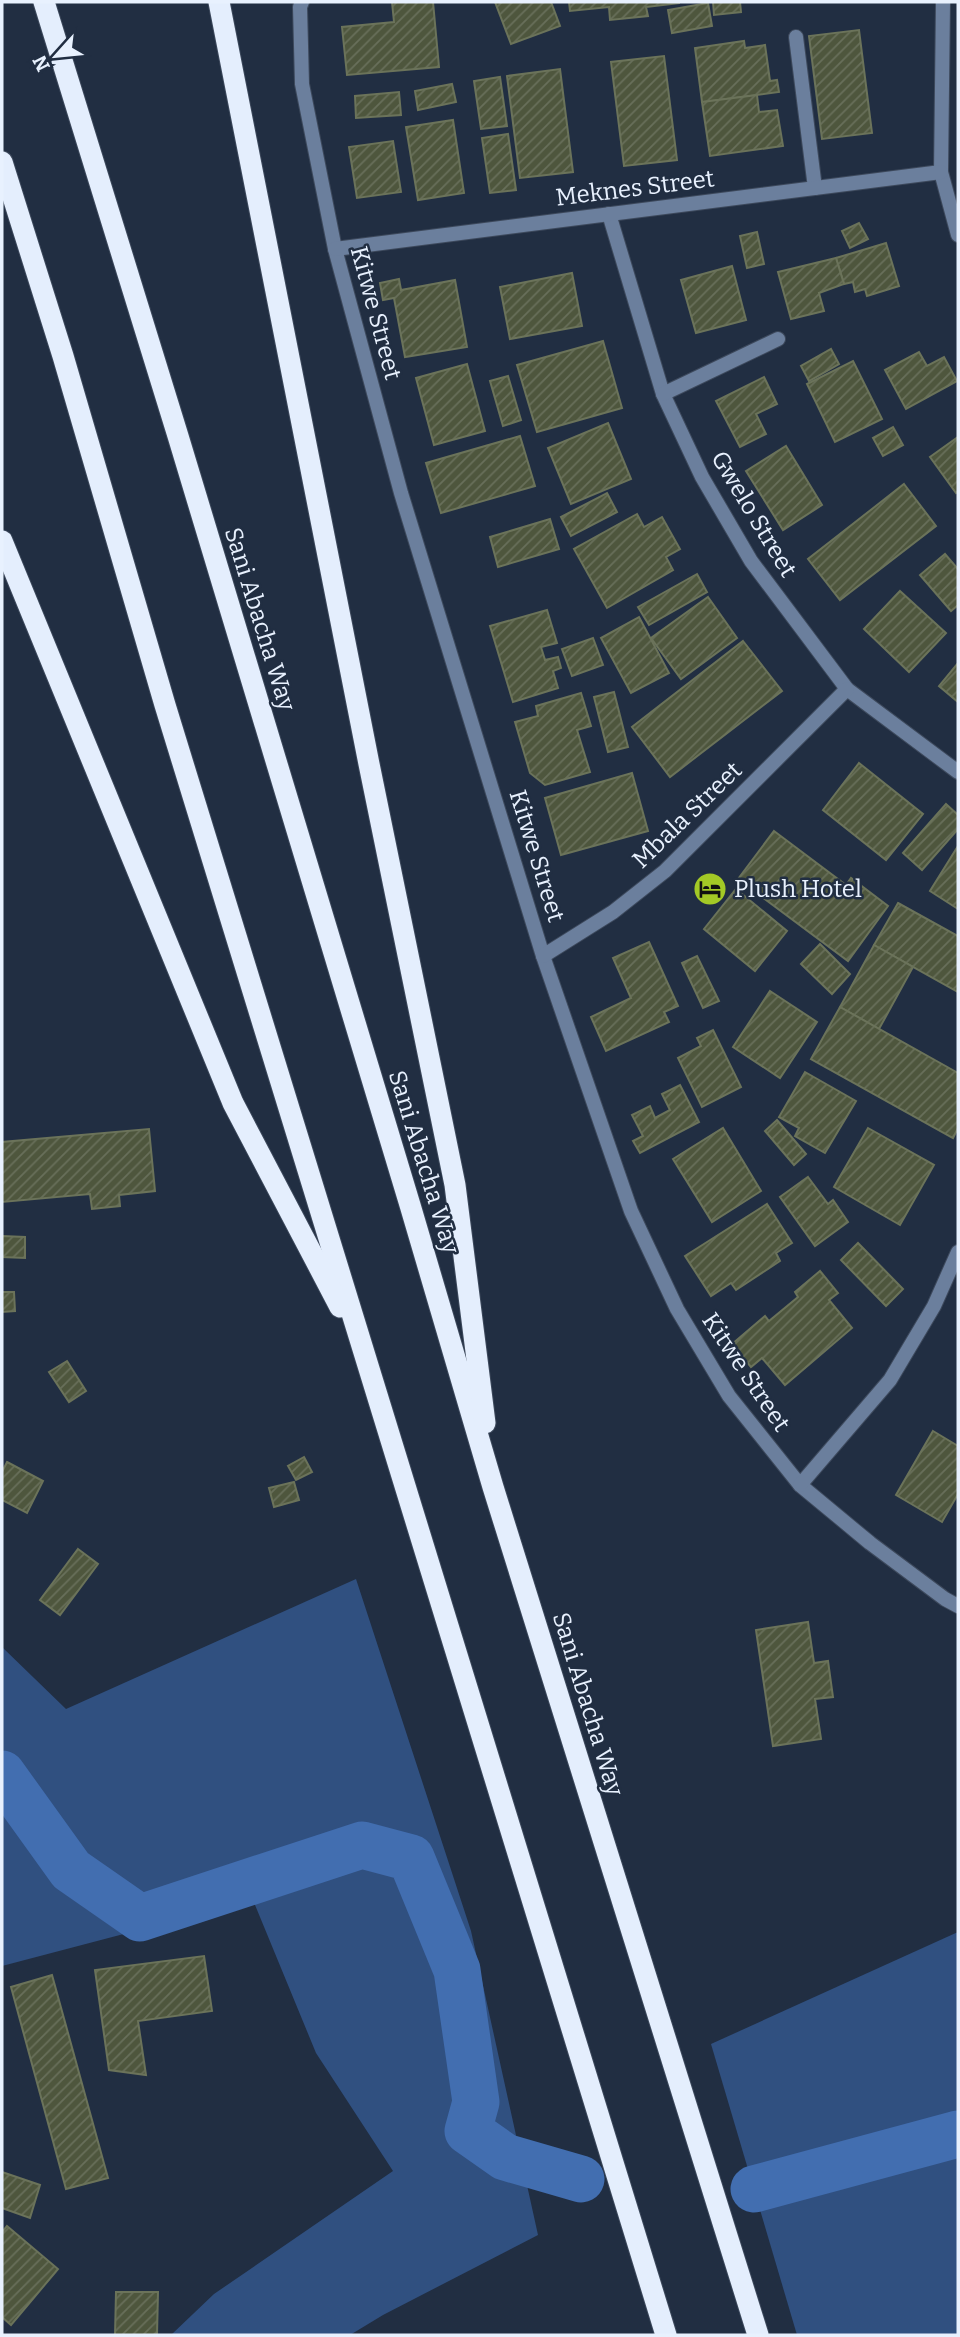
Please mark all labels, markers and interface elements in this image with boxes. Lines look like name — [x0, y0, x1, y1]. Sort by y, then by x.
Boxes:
north arrow — [21, 21, 91, 91]
text: N — [28, 51, 55, 75]
street label: Meknes Street — [554, 164, 716, 212]
street label: Kitwe Street — [345, 243, 407, 383]
street label: Gwelo Street — [705, 446, 803, 582]
street label: Sani Abacha Way — [219, 524, 301, 714]
street label: Mbala Street — [627, 756, 748, 874]
street label: Kitwe Street — [504, 787, 570, 926]
hotel icon: Plush Hotel — [691, 870, 729, 908]
place label: Plush Hotel — [734, 875, 862, 903]
street label: Sani Abacha Way — [383, 1067, 465, 1257]
street label: Kitwe Street — [696, 1308, 796, 1437]
street label: Sani Abacha Way — [547, 1609, 629, 1799]

